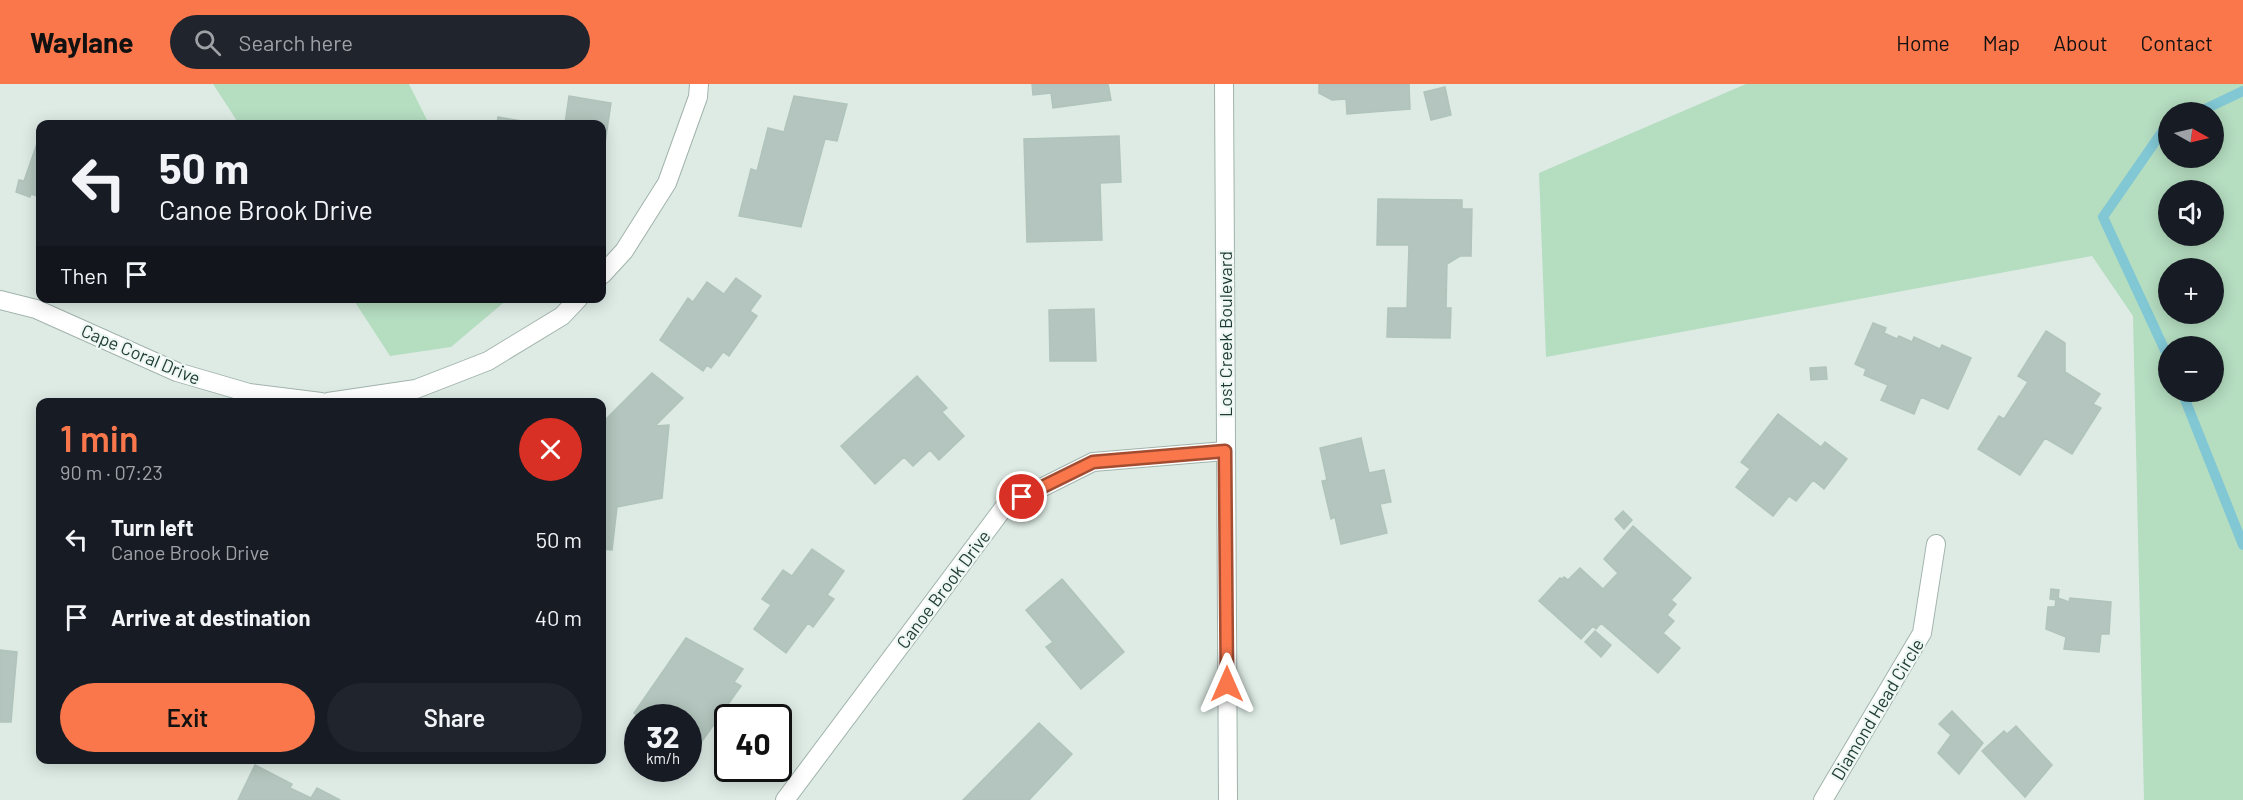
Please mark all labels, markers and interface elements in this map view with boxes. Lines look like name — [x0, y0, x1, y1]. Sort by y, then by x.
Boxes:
search box — [170, 15, 590, 69]
text: Waylane — [30, 25, 134, 59]
icon: search — [191, 26, 224, 59]
text: Search here — [239, 29, 353, 55]
text: Home — [1896, 30, 1950, 55]
text: Map — [1983, 30, 2020, 55]
text: About — [2053, 30, 2108, 55]
text: Contact — [2141, 30, 2213, 55]
north arrow — [2158, 102, 2224, 168]
map controls — [2158, 102, 2224, 402]
text: 50 m — [159, 142, 249, 192]
icon: left — [60, 144, 138, 222]
button: sound — [2158, 180, 2224, 246]
text: Canoe Brook Drive — [159, 193, 373, 225]
street label: Lost Creek Boulevard — [1214, 251, 1236, 417]
icon: arrive — [120, 258, 153, 291]
button: + — [2158, 258, 2224, 324]
text: Then — [60, 262, 108, 288]
street label: Cape Coral Drive — [78, 319, 204, 389]
button: − — [2158, 336, 2224, 402]
text: 1 min — [60, 416, 139, 459]
button: close — [519, 418, 582, 481]
text: 90 m · 07:23 — [60, 460, 163, 484]
pin — [996, 471, 1047, 522]
icon: arrive — [1005, 480, 1038, 513]
text: Turn left — [111, 514, 194, 540]
icon: left — [60, 523, 93, 556]
street label: Canoe Brook Drive — [891, 525, 995, 653]
text: 50 m — [536, 526, 582, 552]
text: Canoe Brook Drive — [111, 540, 270, 564]
icon: arrive — [60, 601, 93, 634]
text: Arrive at destination — [111, 604, 310, 630]
text: 40 m — [535, 604, 582, 630]
street label: Diamond Head Circle — [1826, 634, 1928, 784]
position arrow — [1195, 652, 1259, 716]
button: Exit — [60, 683, 315, 752]
button: Share — [327, 683, 582, 752]
speed limit sign: 40 — [714, 704, 792, 782]
text: 32 — [647, 718, 680, 754]
text: km/h — [646, 749, 680, 767]

